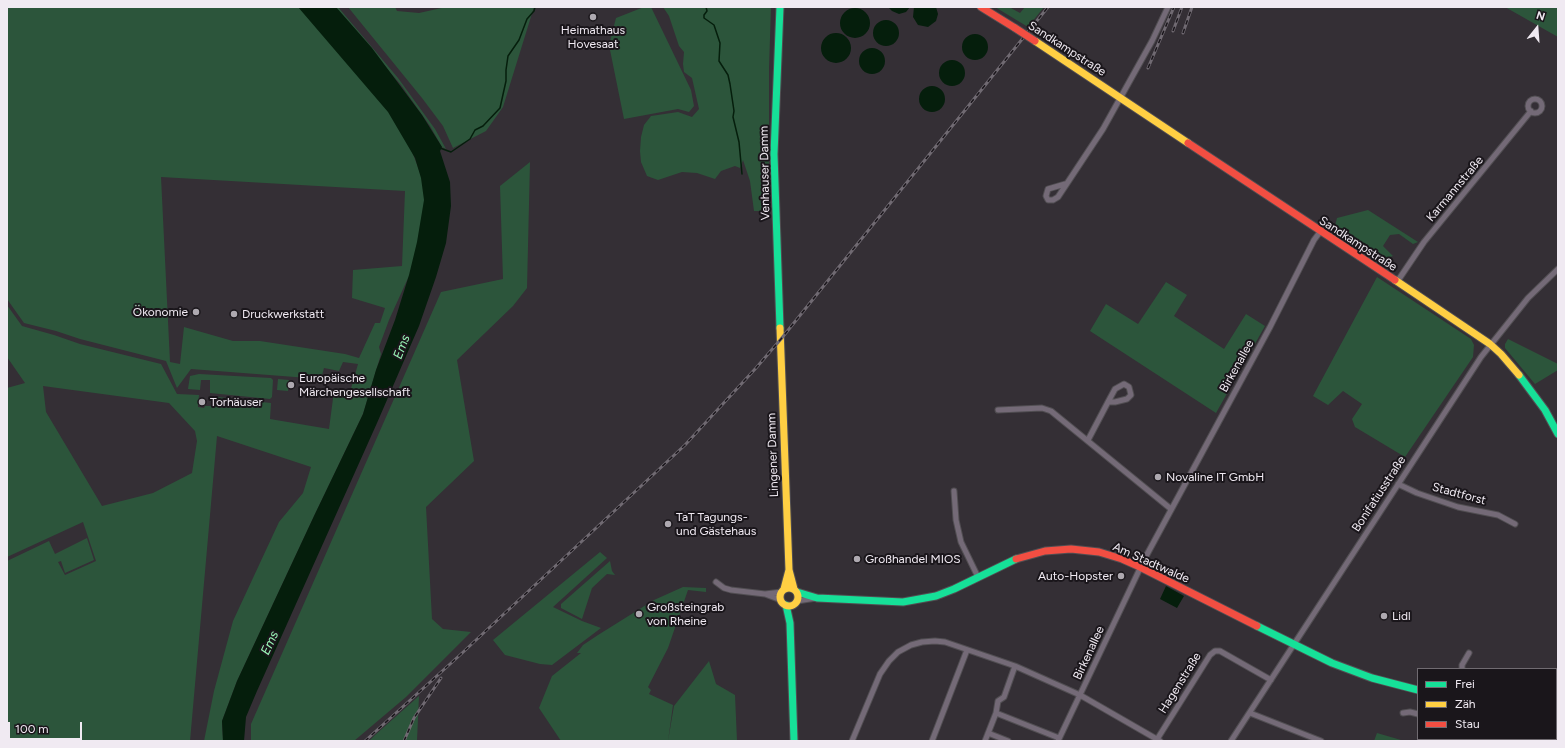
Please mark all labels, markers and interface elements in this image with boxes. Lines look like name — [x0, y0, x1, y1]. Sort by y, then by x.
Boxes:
north arrow — [1517, 8, 1557, 48]
text: N — [1535, 9, 1547, 24]
marker: Heimathaus Hovesaat — [588, 12, 598, 22]
street label: Sandkampstraße — [1025, 18, 1109, 80]
place label: Heimathaus Hovesaat — [561, 23, 625, 51]
street label: Venhauser Damm — [757, 126, 773, 220]
street label: Karmannstraße — [1424, 153, 1486, 225]
street label: Sandkampstraße — [1316, 213, 1400, 275]
place label: Ökonomie — [133, 305, 188, 319]
marker: Ökonomie — [191, 307, 201, 317]
place label: Druckwerkstatt — [242, 307, 324, 321]
marker: Druckwerkstatt — [229, 309, 239, 319]
water label: Ems — [390, 333, 414, 361]
street label: Birkenallee — [1217, 337, 1257, 395]
place label: Europäische Märchengesellschaft — [299, 371, 411, 399]
marker: Europäische Märchengesellschaft — [286, 380, 296, 390]
place label: Torhäuser — [210, 395, 263, 409]
marker: Torhäuser — [197, 397, 207, 407]
street label: Lingener Damm — [764, 413, 782, 497]
street label: Bonifatiusstraße — [1349, 453, 1409, 535]
place label: Novaline IT GmbH — [1166, 470, 1264, 484]
marker: Novaline IT GmbH — [1153, 472, 1163, 482]
street label: Stadtforst — [1431, 480, 1487, 508]
place label: TaT Tagungs- und Gästehaus — [676, 510, 756, 538]
marker: TaT Tagungs- und Gästehaus — [663, 519, 673, 529]
street label: Am Stadtwalde — [1110, 540, 1192, 586]
place label: Großhandel MIOS — [865, 552, 961, 566]
marker: Großhandel MIOS — [852, 554, 862, 564]
place label: Auto-Hopster — [1038, 569, 1113, 583]
marker: Auto-Hopster — [1116, 571, 1126, 581]
place label: Großsteingrab von Rheine — [647, 600, 724, 628]
marker: Großsteingrab von Rheine — [634, 609, 644, 619]
place label: Lidl — [1392, 609, 1411, 623]
marker: Lidl — [1379, 611, 1389, 621]
street label: Birkenallee — [1070, 624, 1108, 682]
water label: Ems — [258, 628, 282, 658]
street label: Hagenstraße — [1156, 650, 1204, 716]
legend — [1417, 668, 1557, 740]
text: Frei — [1455, 677, 1475, 691]
text: Zäh — [1455, 697, 1476, 711]
scale bar — [10, 714, 84, 740]
text: Stau — [1455, 717, 1480, 731]
text: 100 m — [15, 722, 49, 736]

